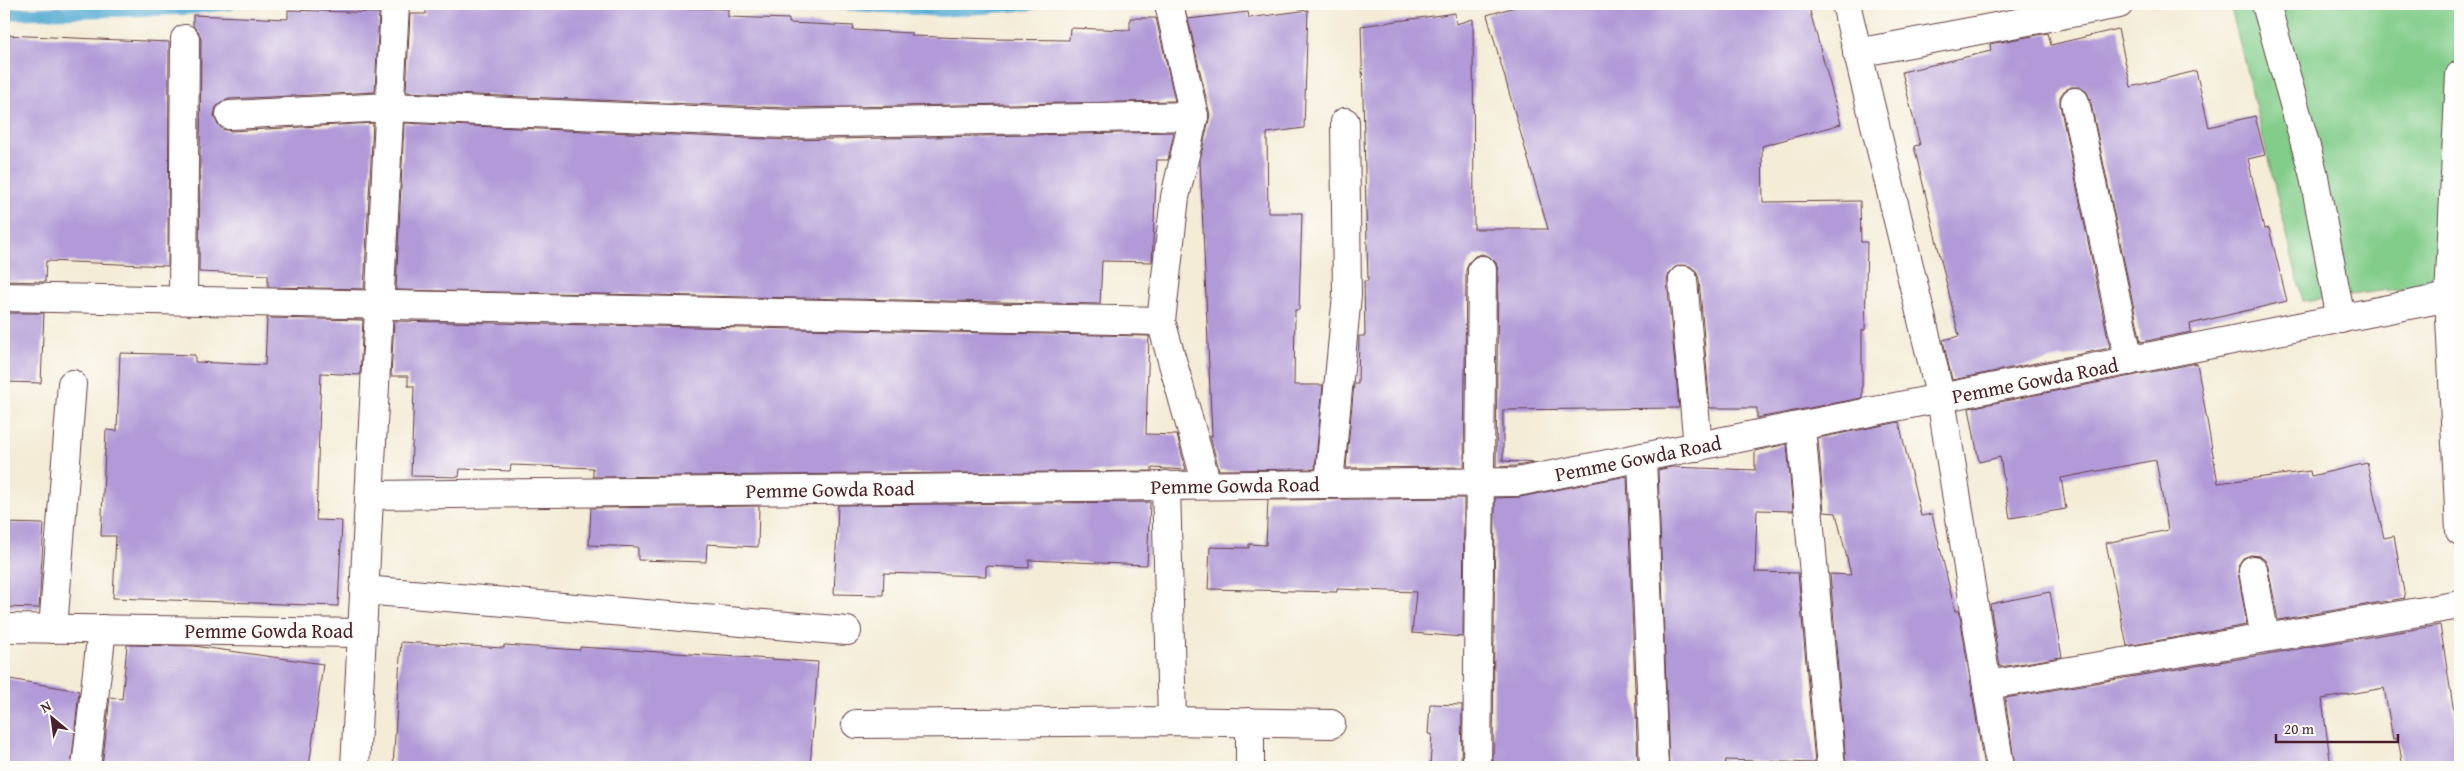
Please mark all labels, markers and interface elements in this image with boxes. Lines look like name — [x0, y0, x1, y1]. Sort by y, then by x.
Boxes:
street label: Pemme Gowda Road — [1949, 350, 2121, 410]
street label: Pemme Gowda Road — [1552, 428, 1724, 488]
street label: Pemme Gowda Road — [1150, 469, 1320, 501]
street label: Pemme Gowda Road — [745, 473, 915, 505]
street label: Pemme Gowda Road — [185, 616, 354, 645]
north arrow — [28, 694, 78, 744]
text: N — [37, 695, 55, 718]
scale bar — [2276, 711, 2399, 743]
text: 20 m — [2284, 718, 2315, 739]

